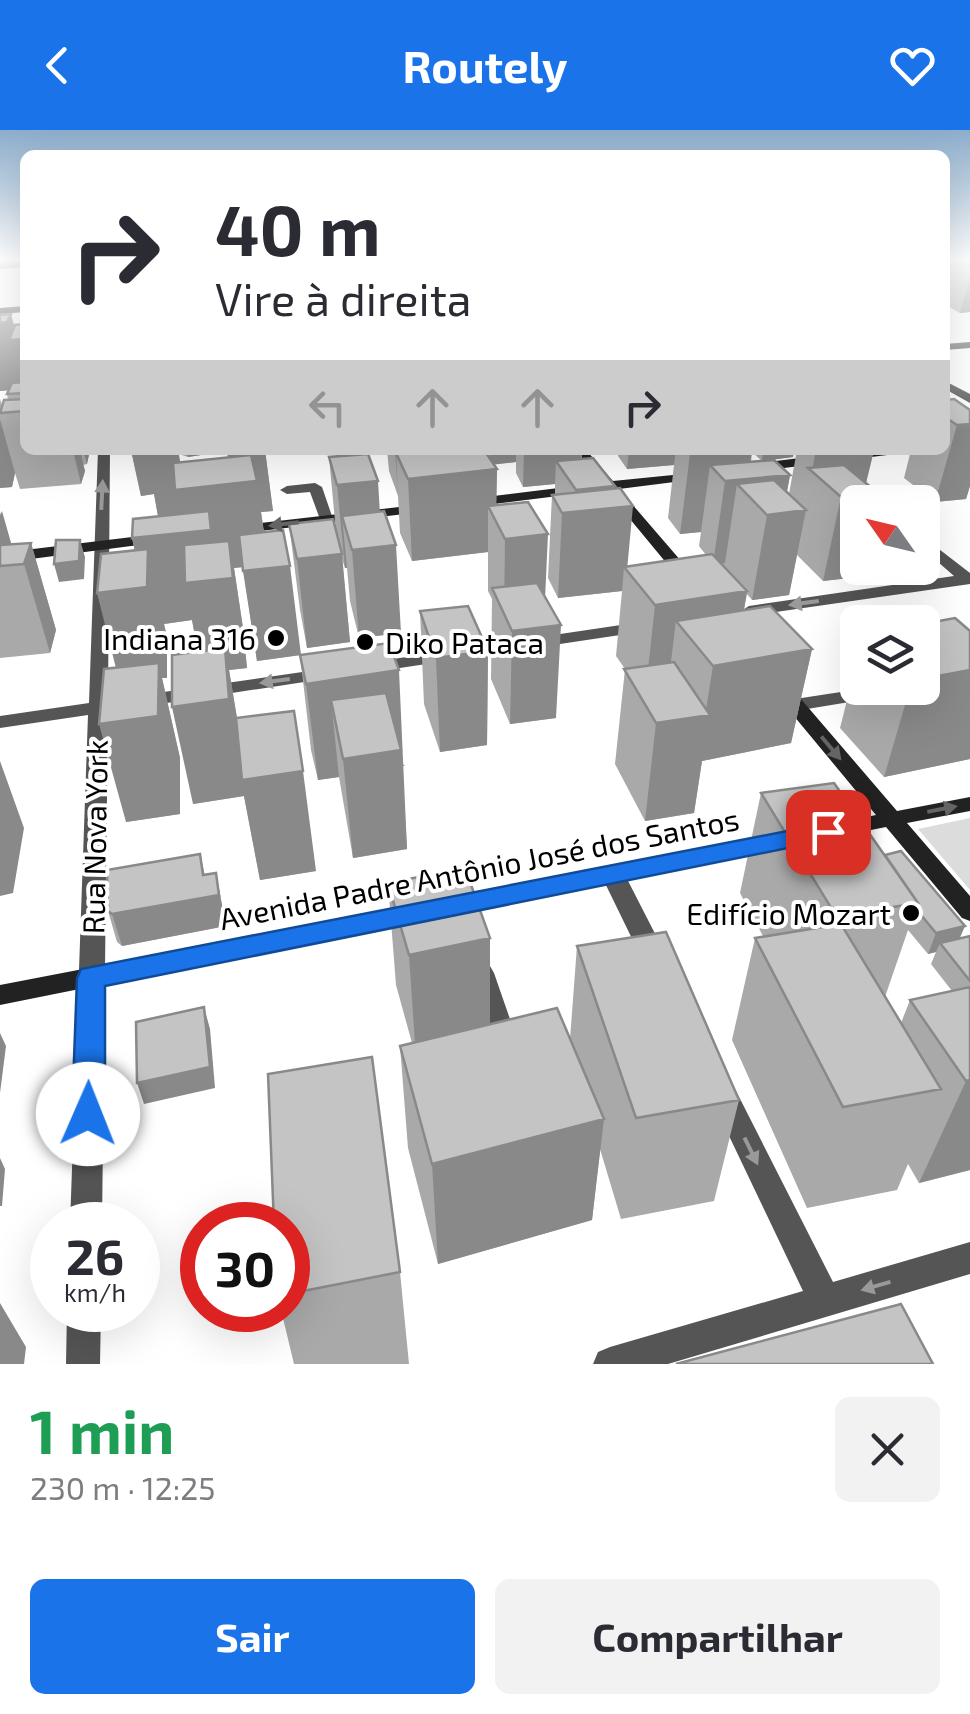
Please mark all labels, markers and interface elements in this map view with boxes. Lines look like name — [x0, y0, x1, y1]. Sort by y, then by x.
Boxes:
icon: back — [30, 38, 85, 93]
text: Routely — [402, 38, 568, 92]
icon: heart — [885, 38, 940, 93]
text: 40 m — [215, 186, 381, 270]
icon: right — [50, 190, 180, 320]
text: Vire à direita — [215, 271, 472, 325]
icon: left — [300, 380, 355, 435]
icon: ahead — [405, 380, 460, 435]
icon: ahead — [510, 380, 565, 435]
icon: right — [615, 380, 670, 435]
one-way arrow — [94, 479, 110, 511]
north arrow — [840, 485, 940, 585]
map controls — [840, 485, 940, 705]
one-way arrow — [268, 516, 300, 532]
one-way arrow — [788, 596, 820, 612]
button: layers — [840, 605, 940, 705]
place label: Indiana 316 — [103, 620, 256, 656]
place label: Diko Pataca — [385, 624, 544, 660]
marker: Indiana 316 — [265, 627, 287, 649]
marker: Diko Pataca — [354, 631, 376, 653]
one-way arrow — [259, 674, 290, 690]
one-way arrow — [820, 735, 841, 760]
street label: Rua Nova York — [74, 740, 114, 934]
pin — [786, 790, 871, 875]
street label: Avenida Padre Antônio José dos Santos — [216, 800, 742, 936]
one-way arrow — [927, 801, 958, 816]
icon: arrive — [801, 805, 856, 860]
place label: Edifício Mozart — [686, 895, 891, 931]
marker: Edifício Mozart — [900, 902, 922, 924]
position arrow — [36, 1062, 140, 1166]
one-way arrow — [742, 1136, 759, 1165]
speed limit sign: 30 — [180, 1202, 310, 1332]
text: 26 — [66, 1225, 124, 1285]
text: km/h — [64, 1277, 126, 1307]
one-way arrow — [861, 1279, 891, 1294]
text: 1 min — [30, 1394, 174, 1466]
button: close — [835, 1397, 940, 1502]
text: 230 m · 12:25 — [30, 1468, 215, 1506]
button: Sair — [30, 1579, 475, 1694]
button: Compartilhar — [495, 1579, 940, 1694]

